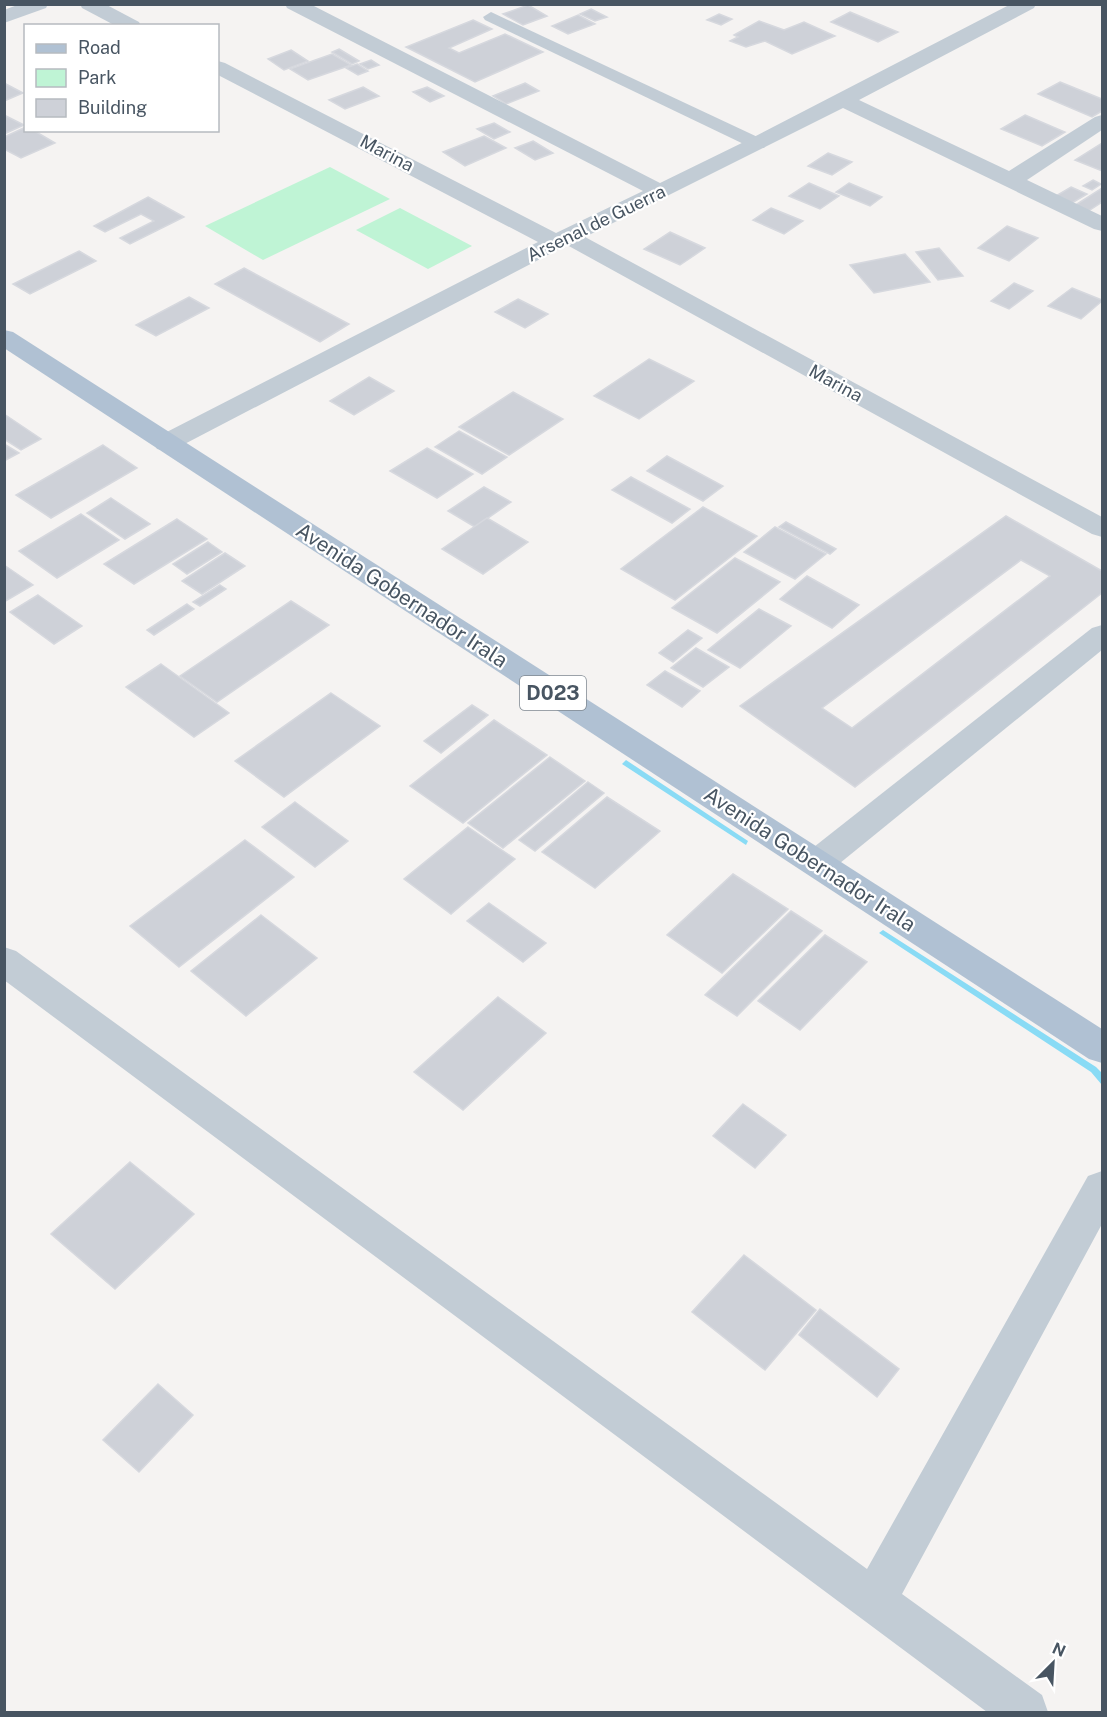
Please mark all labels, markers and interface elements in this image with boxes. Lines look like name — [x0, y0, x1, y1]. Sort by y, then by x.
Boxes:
legend — [24, 24, 219, 132]
text: Road — [78, 37, 121, 58]
text: Park — [78, 67, 116, 88]
text: Building — [78, 97, 147, 118]
street label: Marina — [357, 130, 417, 176]
street label: Arsenal de Guerra — [523, 180, 669, 266]
street label: Marina — [806, 360, 866, 406]
street label: Avenida Gobernador Irala — [292, 517, 512, 673]
road number: D023 — [520, 676, 586, 710]
street label: Avenida Gobernador Irala — [700, 781, 920, 937]
north arrow — [1023, 1633, 1083, 1693]
text: N — [1049, 1639, 1068, 1661]

